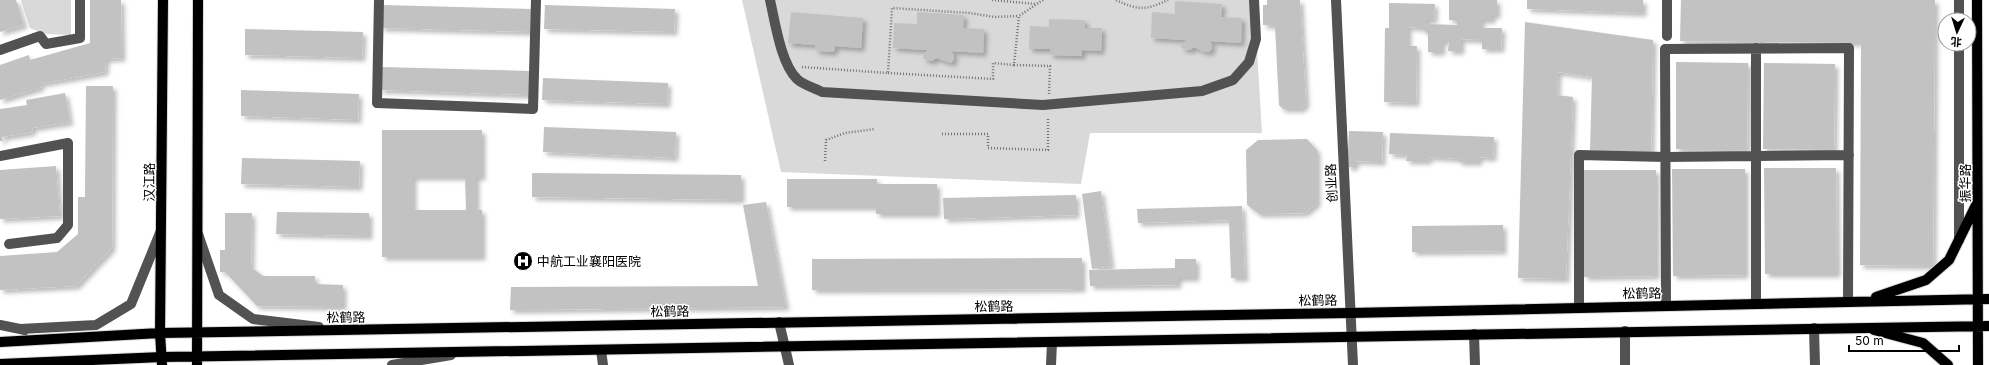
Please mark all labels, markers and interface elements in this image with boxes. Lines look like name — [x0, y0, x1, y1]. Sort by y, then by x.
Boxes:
north arrow — [1937, 12, 1977, 52]
text: 北 — [1950, 35, 1962, 49]
street label: 汉江路 — [141, 162, 157, 202]
street label: 创业路 — [1322, 163, 1340, 203]
street label: 振华路 — [1957, 163, 1973, 203]
hospital icon: 中航工业襄阳医院 — [512, 250, 534, 272]
place label: 中航工业襄阳医院 — [537, 253, 641, 269]
street label: 松鹤路 — [1622, 285, 1662, 301]
street label: 松鹤路 — [1298, 292, 1338, 308]
street label: 松鹤路 — [974, 298, 1014, 314]
street label: 松鹤路 — [650, 303, 690, 319]
street label: 松鹤路 — [326, 309, 366, 325]
scale bar — [1849, 327, 1959, 353]
text: 50 m — [1855, 333, 1884, 348]

